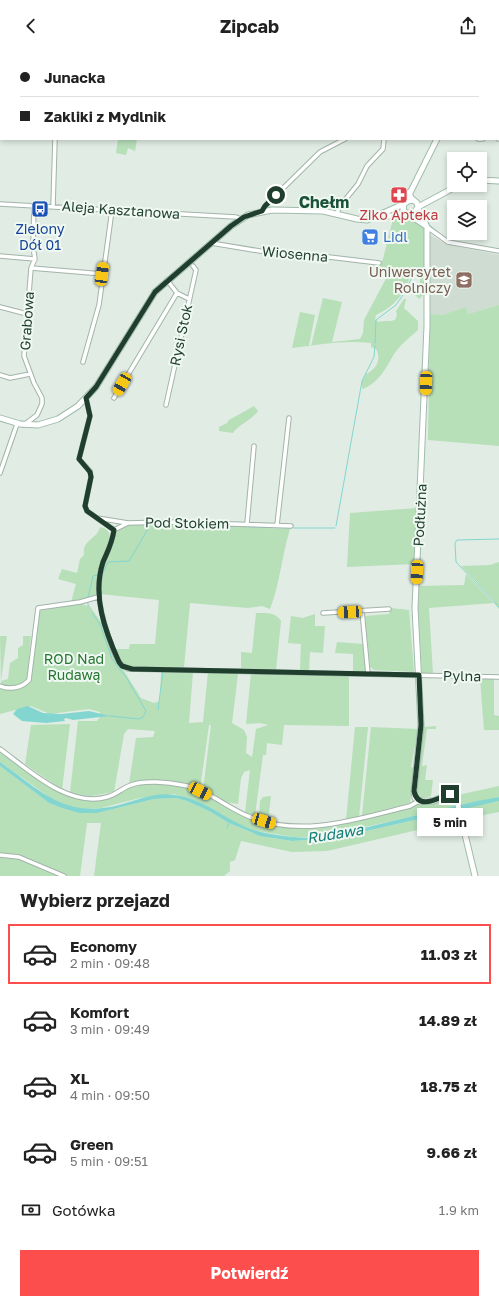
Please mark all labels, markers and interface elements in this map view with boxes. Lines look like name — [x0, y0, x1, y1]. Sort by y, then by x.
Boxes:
icon: back — [20, 15, 42, 37]
text: Zipcab — [220, 15, 279, 37]
icon: share — [457, 15, 479, 37]
text: Junacka — [44, 68, 105, 86]
text: Zakliki z Mydlnik — [44, 107, 166, 125]
map controls — [447, 152, 487, 240]
button: locate — [447, 152, 487, 192]
pharmacy icon: Ziko Apteka — [389, 185, 409, 205]
route start — [267, 186, 285, 204]
district label: Chełm — [299, 192, 349, 212]
street label: Aleja Kasztanowa — [61, 197, 181, 222]
bus stop icon: Zielony Dół 01 — [30, 199, 50, 219]
button: layers — [447, 200, 487, 240]
place label: Ziko Apteka — [359, 206, 439, 223]
place label: Zielony Dół 01 — [15, 220, 65, 253]
supermarket icon: Lidl — [360, 227, 380, 247]
place label: Lidl — [383, 228, 408, 245]
street label: Wiosenna — [261, 242, 329, 265]
car — [94, 261, 110, 287]
place label: Uniwersytet Rolniczy — [369, 263, 451, 296]
school or university icon: Uniwersytet Rolniczy — [454, 270, 474, 290]
street label: Grabowa — [16, 291, 37, 351]
street label: Rysi Stok — [166, 302, 195, 367]
car — [111, 371, 133, 397]
car — [420, 371, 432, 395]
street label: Podłużna — [409, 483, 430, 547]
street label: Pod Stokiem — [145, 513, 229, 532]
car — [410, 560, 424, 584]
car — [338, 605, 362, 619]
park label: ROD Nad Rudawą — [44, 650, 104, 683]
street label: Pylna — [443, 667, 481, 684]
car — [187, 780, 213, 802]
route end — [441, 785, 459, 803]
callout: 5 min — [417, 808, 483, 836]
car — [251, 812, 277, 830]
text: 5 min — [433, 814, 467, 830]
water label: Rudawa — [305, 820, 365, 846]
text: Wybierz przejazd — [20, 889, 170, 911]
icon: car — [22, 936, 58, 972]
text: Economy — [70, 937, 137, 955]
text: 11.03 zł — [421, 945, 477, 963]
text: 2 min · 09:48 — [70, 955, 150, 971]
icon: car — [22, 1002, 58, 1038]
text: Komfort — [70, 1003, 129, 1021]
text: 14.89 zł — [419, 1011, 477, 1029]
text: 3 min · 09:49 — [70, 1021, 150, 1037]
icon: car — [22, 1068, 58, 1104]
text: XL — [70, 1069, 89, 1087]
text: 18.75 zł — [421, 1077, 477, 1095]
text: 4 min · 09:50 — [70, 1087, 150, 1103]
icon: car — [22, 1134, 58, 1170]
text: Green — [70, 1135, 113, 1153]
text: 9.66 zł — [427, 1143, 477, 1161]
text: 5 min · 09:51 — [70, 1153, 148, 1169]
icon: cash — [20, 1199, 42, 1221]
text: Gotówka — [52, 1201, 115, 1219]
text: 1.9 km — [439, 1202, 479, 1218]
button: Potwierdź — [20, 1250, 479, 1296]

